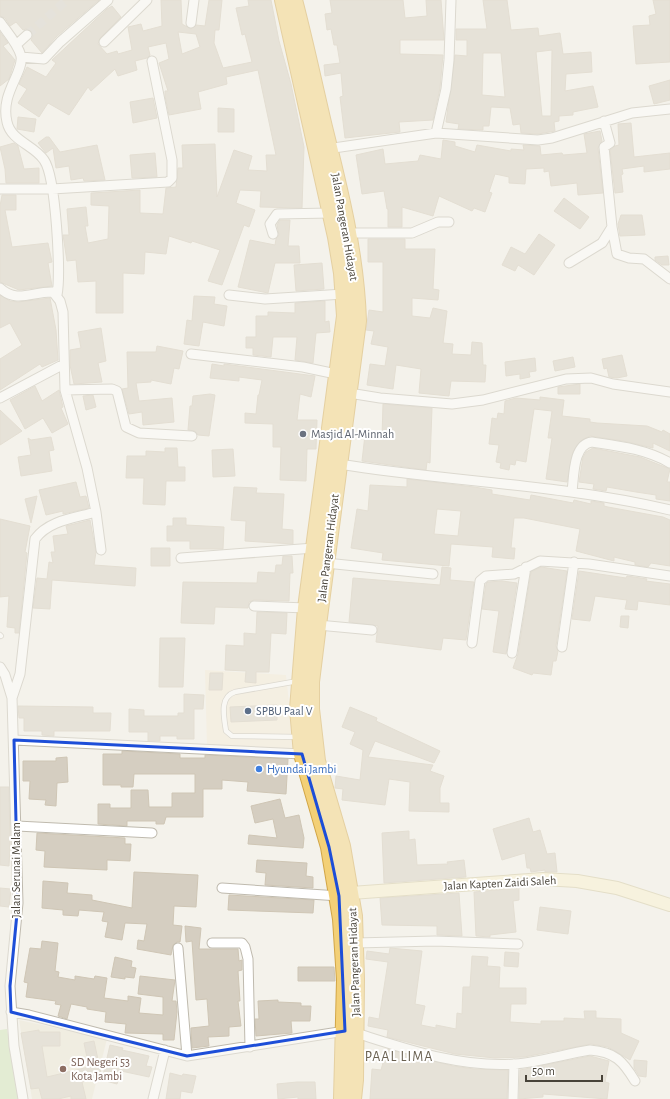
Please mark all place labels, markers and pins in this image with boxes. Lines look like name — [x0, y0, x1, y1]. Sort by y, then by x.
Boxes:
place label: Masjid Al-Minnah — [311, 428, 394, 441]
marker: Masjid Al-Minnah — [298, 429, 308, 439]
place label: SPBU Paal V — [256, 705, 313, 717]
marker: SPBU Paal V — [243, 706, 253, 716]
place label: Hyundai Jambi — [267, 763, 336, 776]
marker: Hyundai Jambi — [254, 764, 264, 774]
place label: SD Negeri 53 Kota Jambi — [71, 1056, 130, 1082]
marker: SD Negeri 53 Kota Jambi — [58, 1064, 68, 1074]

